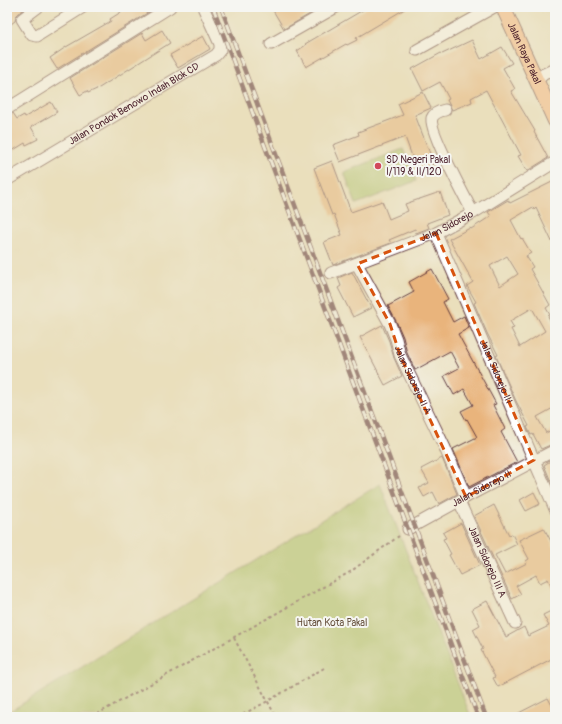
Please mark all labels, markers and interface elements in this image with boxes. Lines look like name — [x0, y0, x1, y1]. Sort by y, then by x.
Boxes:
street label: Jalan Raya Pakal — [505, 21, 543, 86]
street label: Jalan Pondok Benowo Indah Blok CD — [67, 60, 201, 148]
place label: SD Negeri Pakal I/119 & II/120 — [386, 154, 450, 178]
marker: SD Negeri Pakal I/119 & II/120 — [373, 161, 383, 171]
street label: Jalan Sidorejo — [419, 208, 476, 244]
street label: Jalan Sidorejo III — [477, 338, 515, 405]
street label: Jalan Sidorejo II A — [392, 345, 434, 417]
street label: Jalan Sidorejo II — [450, 468, 513, 510]
street label: Jalan Sidorejo III A — [465, 524, 509, 600]
park label: Hutan Kota Pakal — [297, 617, 367, 629]

